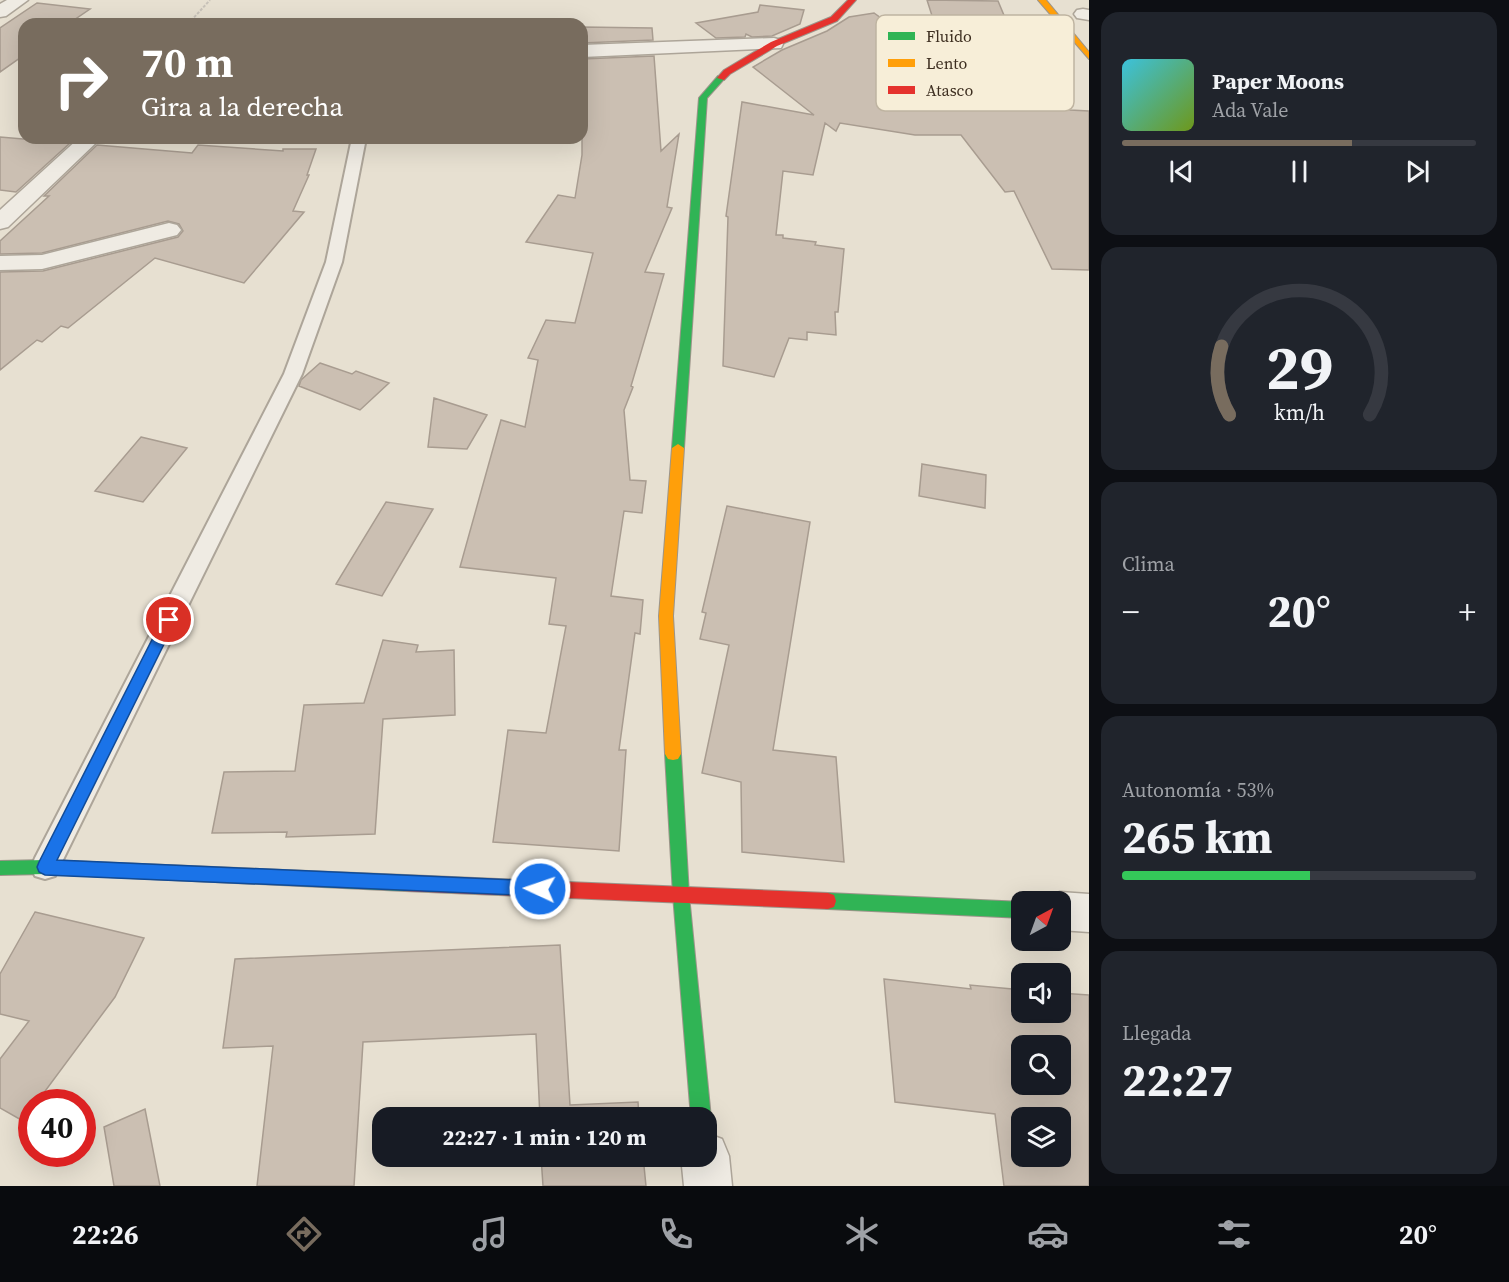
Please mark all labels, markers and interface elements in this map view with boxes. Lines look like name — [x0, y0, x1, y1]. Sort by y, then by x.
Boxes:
legend — [876, 15, 1074, 111]
text: Fluido — [926, 25, 972, 47]
text: 70 m — [141, 33, 234, 91]
icon: right — [42, 42, 120, 120]
text: Lento — [926, 52, 968, 74]
text: Paper Moons — [1212, 66, 1344, 96]
text: Atasco — [926, 79, 973, 101]
text: Gira a la derecha — [141, 88, 343, 125]
text: Ada Vale — [1212, 96, 1288, 124]
icon: previous — [1165, 155, 1198, 188]
icon: pause — [1283, 155, 1316, 188]
icon: next — [1401, 155, 1434, 188]
text: 29 — [1265, 324, 1333, 410]
text: km/h — [1273, 399, 1325, 428]
text: Clima — [1122, 550, 1175, 578]
text: 20° — [1267, 580, 1331, 642]
text: − — [1122, 589, 1140, 634]
text: + — [1458, 589, 1476, 634]
pin — [143, 594, 194, 645]
icon: arrive — [152, 603, 185, 636]
text: Autonomía · 53% — [1122, 776, 1274, 804]
text: 265 km — [1122, 806, 1273, 868]
position arrow — [508, 857, 572, 921]
north arrow — [1011, 891, 1071, 951]
map controls — [1011, 891, 1071, 1167]
button: sound — [1011, 963, 1071, 1023]
text: Llegada — [1122, 1019, 1192, 1047]
button: search — [1011, 1035, 1071, 1095]
text: 22:27 — [1122, 1049, 1233, 1111]
speed limit sign: 40 — [18, 1089, 96, 1167]
button: layers — [1011, 1107, 1071, 1167]
text: 22:27 · 1 min · 120 m — [443, 1122, 646, 1152]
icon: directions — [283, 1213, 325, 1255]
icon: music — [469, 1213, 511, 1255]
icon: phone — [655, 1213, 697, 1255]
icon: climate — [841, 1213, 883, 1255]
icon: car — [1027, 1213, 1069, 1255]
icon: filters — [1213, 1213, 1255, 1255]
text: 22:26 — [72, 1216, 139, 1253]
text: 20° — [1399, 1216, 1437, 1253]

